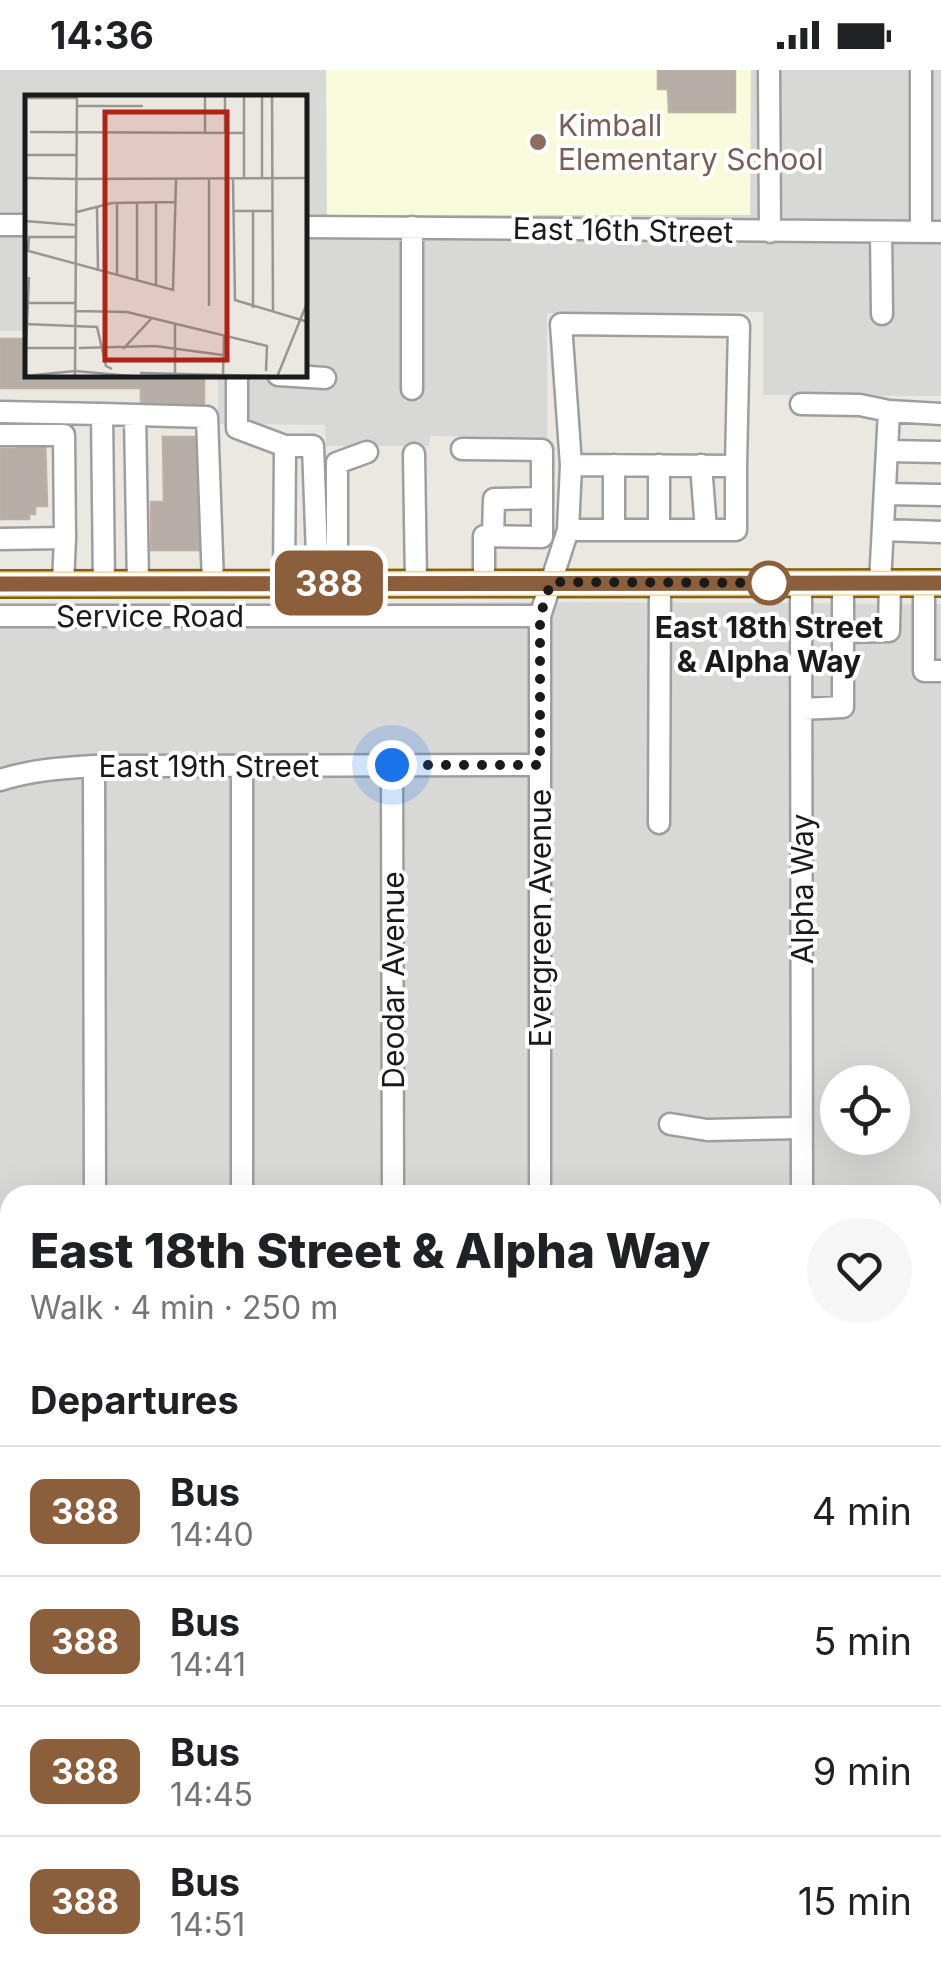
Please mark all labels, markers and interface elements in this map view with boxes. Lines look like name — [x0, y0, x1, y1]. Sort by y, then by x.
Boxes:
text: 14:36 — [50, 12, 154, 58]
inset map — [25, 95, 308, 378]
place label: Kimball Elementary School — [558, 107, 824, 177]
marker: Kimball Elementary School — [527, 131, 549, 153]
street label: East 16th Street — [512, 210, 734, 250]
line badge: 388 — [272, 550, 386, 616]
text: 388 — [295, 562, 363, 604]
marker: East 18th Street & Alpha Way — [748, 562, 790, 604]
street label: Service Road — [56, 598, 244, 634]
place label: East 18th Street & Alpha Way — [655, 609, 883, 679]
your location — [367, 740, 417, 790]
street label: East 19th Street — [99, 748, 320, 784]
street label: Evergreen Avenue — [522, 789, 558, 1047]
street label: Alpha Way — [784, 814, 820, 964]
street label: Deodar Avenue — [375, 871, 411, 1089]
map controls — [820, 1065, 910, 1155]
button: locate — [820, 1065, 910, 1155]
button: heart — [807, 1218, 912, 1323]
text: East 18th Street & Alpha Way — [30, 1221, 710, 1280]
text: Walk · 4 min · 250 m — [30, 1288, 338, 1327]
text: Departures — [30, 1377, 239, 1423]
text: Bus — [170, 1469, 240, 1515]
text: 4 min — [812, 1488, 912, 1534]
text: 388 — [51, 1490, 119, 1532]
text: 14:40 — [170, 1515, 254, 1554]
text: Bus — [170, 1599, 240, 1645]
text: 5 min — [813, 1618, 912, 1664]
text: 388 — [51, 1620, 119, 1662]
text: 14:41 — [170, 1645, 246, 1684]
text: Bus — [170, 1729, 240, 1775]
text: 9 min — [813, 1748, 912, 1794]
text: 388 — [51, 1750, 119, 1792]
text: 14:45 — [170, 1775, 253, 1814]
text: Bus — [170, 1859, 240, 1905]
text: 15 min — [798, 1878, 912, 1924]
text: 388 — [51, 1880, 119, 1922]
text: 14:51 — [170, 1905, 245, 1944]

